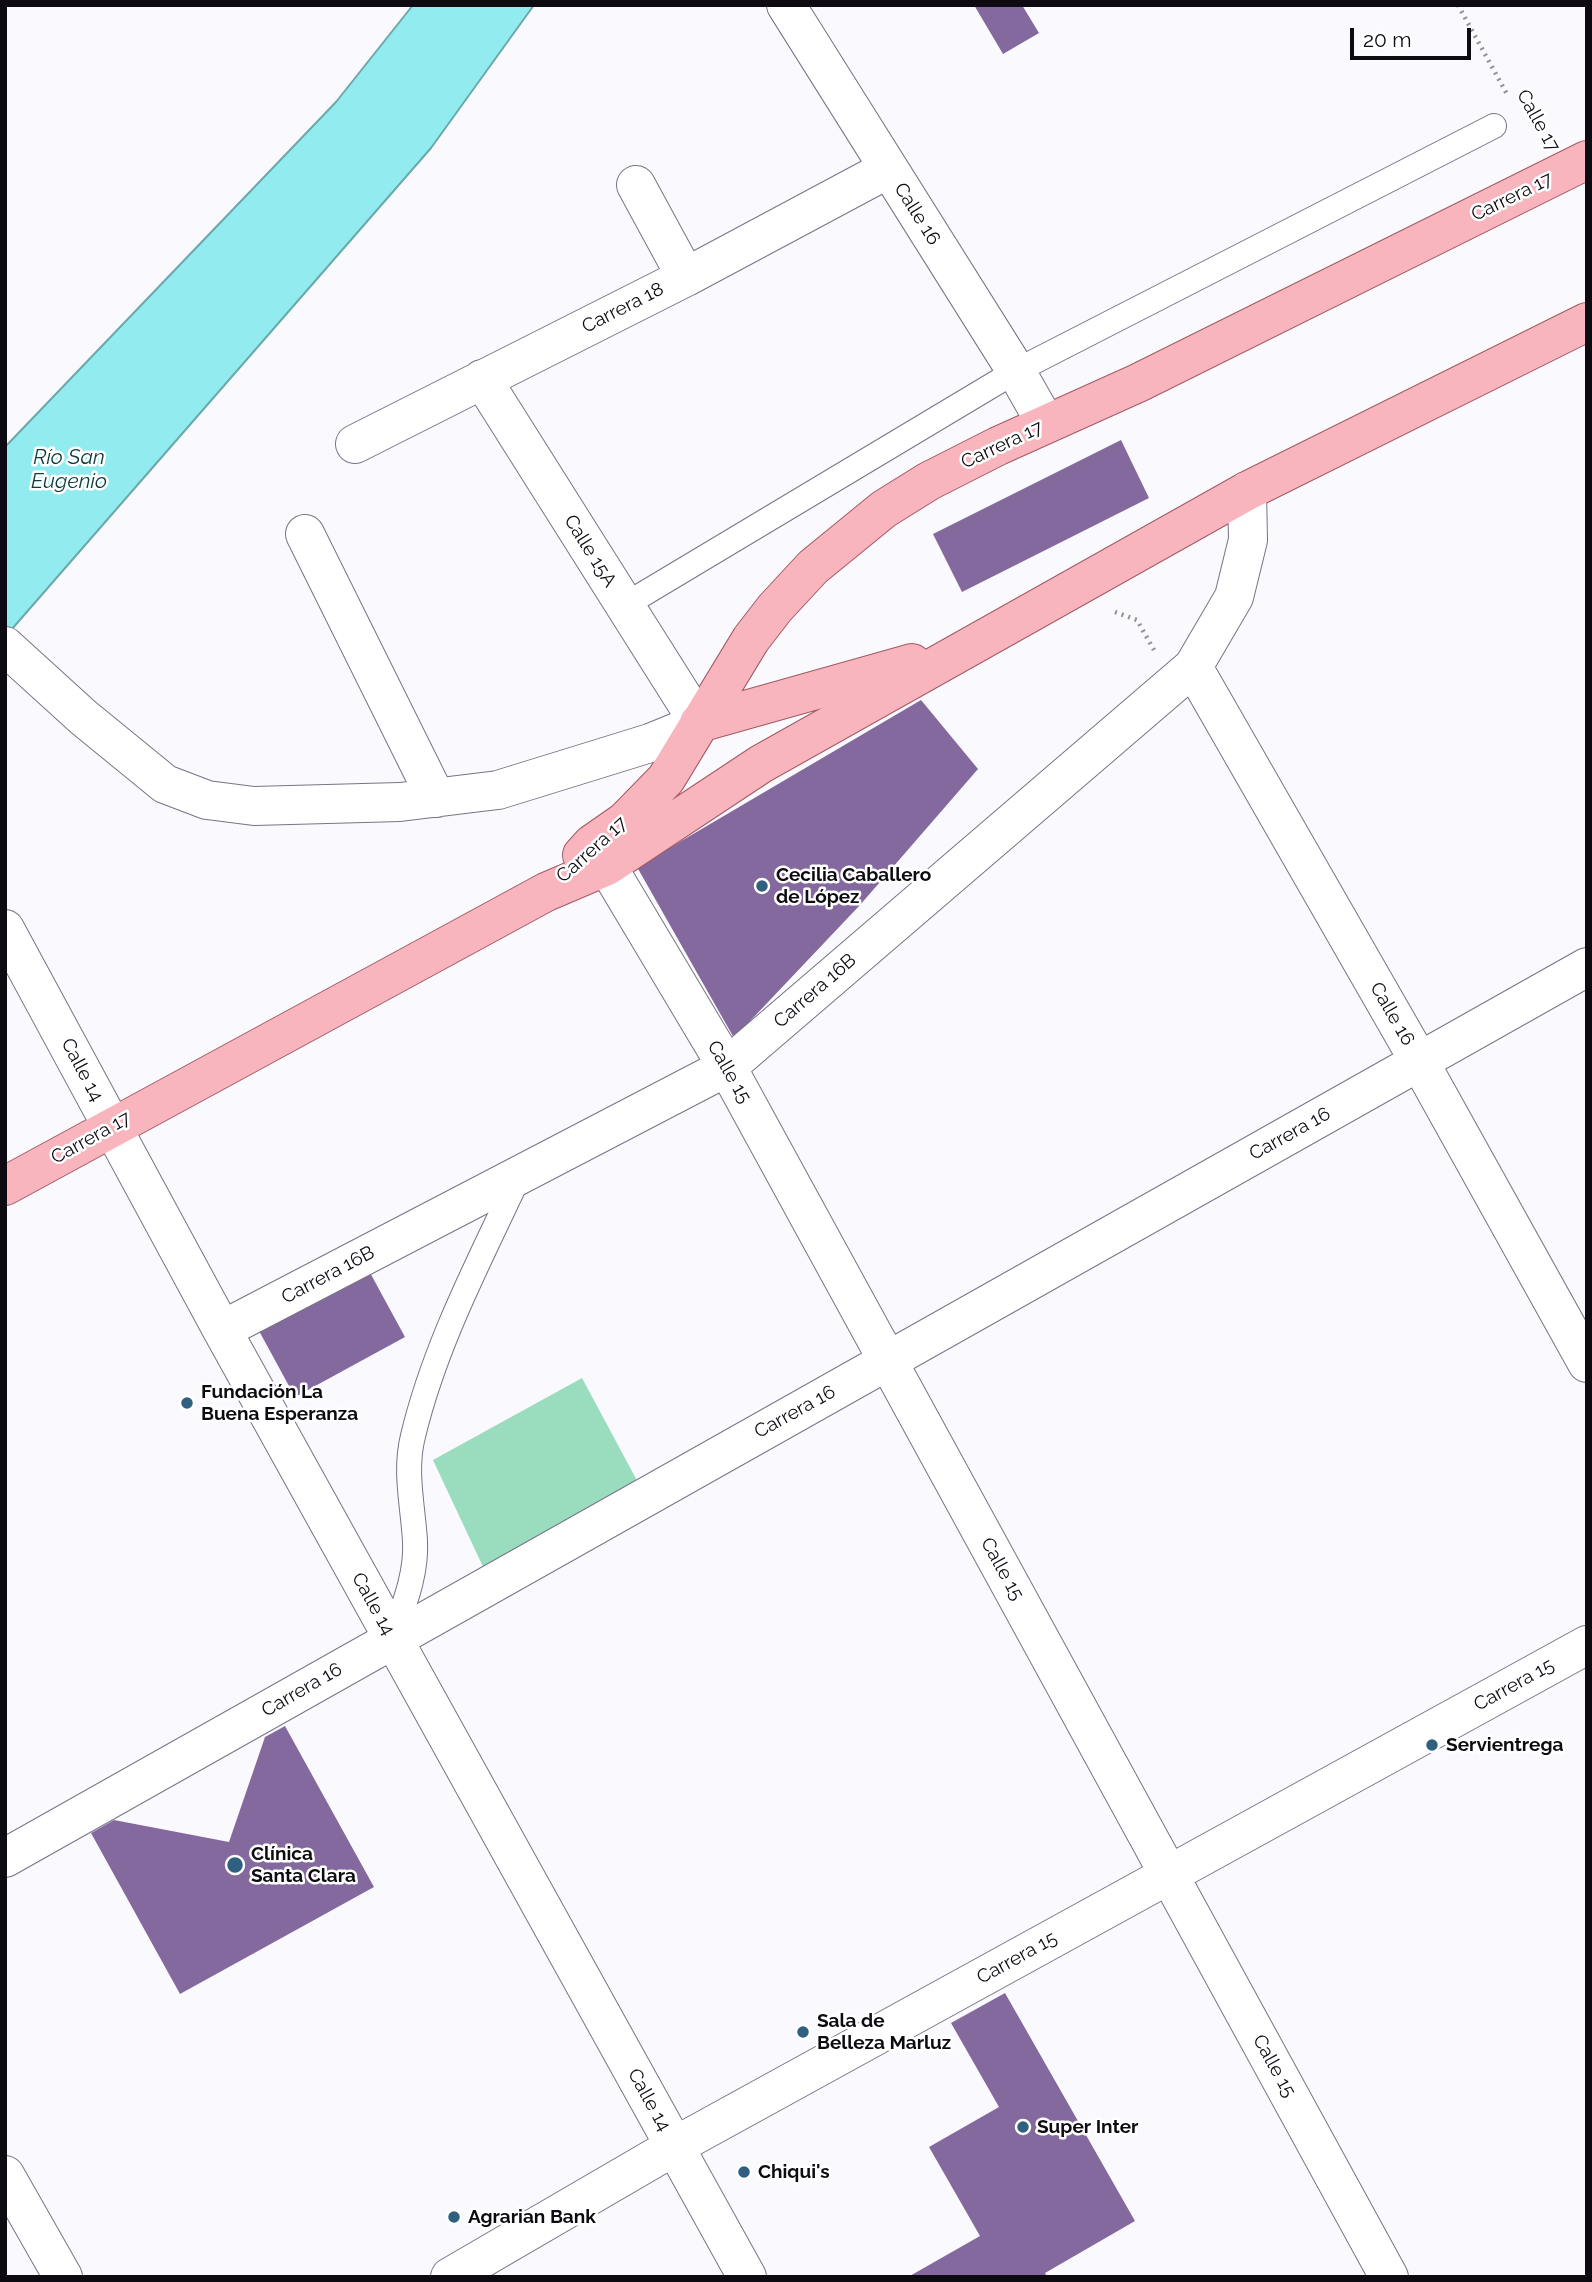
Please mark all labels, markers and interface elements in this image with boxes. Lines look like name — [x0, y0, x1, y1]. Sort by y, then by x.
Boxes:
scale bar — [1354, 14, 1475, 58]
text: 20 m — [1363, 27, 1411, 52]
street label: Calle 17 — [1512, 86, 1564, 156]
street label: Carrera 17 — [1468, 168, 1556, 226]
street label: Calle 16 — [889, 179, 945, 249]
street label: Carrera 18 — [578, 278, 668, 338]
street label: Carrera 17 — [957, 416, 1047, 474]
water label: Río San Eugenio — [31, 445, 107, 495]
street label: Calle 15A — [559, 511, 621, 591]
street label: Carrera 17 — [552, 812, 632, 888]
place label: Cecilia Caballero de López — [776, 864, 931, 908]
marker: Cecilia Caballero de López — [754, 878, 770, 894]
street label: Carrera 16B — [769, 949, 861, 1033]
street label: Calle 16 — [1365, 978, 1419, 1050]
street label: Calle 14 — [56, 1035, 108, 1105]
street label: Calle 15 — [702, 1037, 756, 1107]
street label: Carrera 16 — [1246, 1102, 1334, 1166]
street label: Carrera 17 — [47, 1107, 135, 1169]
street label: Carrera 16B — [278, 1241, 378, 1309]
street label: Carrera 16 — [751, 1380, 839, 1444]
place label: Fundación La Buena Esperanza — [201, 1381, 358, 1425]
marker: Fundación La Buena Esperanza — [179, 1395, 195, 1411]
street label: Calle 15 — [975, 1534, 1029, 1604]
street label: Calle 14 — [346, 1569, 400, 1639]
street label: Carrera 15 — [1470, 1654, 1558, 1716]
street label: Carrera 16 — [258, 1658, 346, 1722]
place label: Servientrega — [1446, 1734, 1563, 1756]
marker: Servientrega — [1424, 1737, 1440, 1753]
place label: Clínica Santa Clara — [251, 1843, 356, 1887]
marker: Clínica Santa Clara — [225, 1855, 245, 1875]
street label: Carrera 15 — [973, 1927, 1061, 1989]
place label: Sala de Belleza Marluz — [817, 2010, 951, 2054]
marker: Sala de Belleza Marluz — [795, 2024, 811, 2040]
street label: Calle 15 — [1247, 2031, 1301, 2101]
street label: Calle 14 — [622, 2065, 676, 2135]
place label: Super Inter — [1037, 2116, 1138, 2138]
marker: Super Inter — [1015, 2119, 1031, 2135]
place label: Chiqui's — [758, 2161, 830, 2183]
marker: Chiqui's — [736, 2164, 752, 2180]
place label: Agrarian Bank — [468, 2206, 596, 2228]
marker: Agrarian Bank — [446, 2209, 462, 2225]

